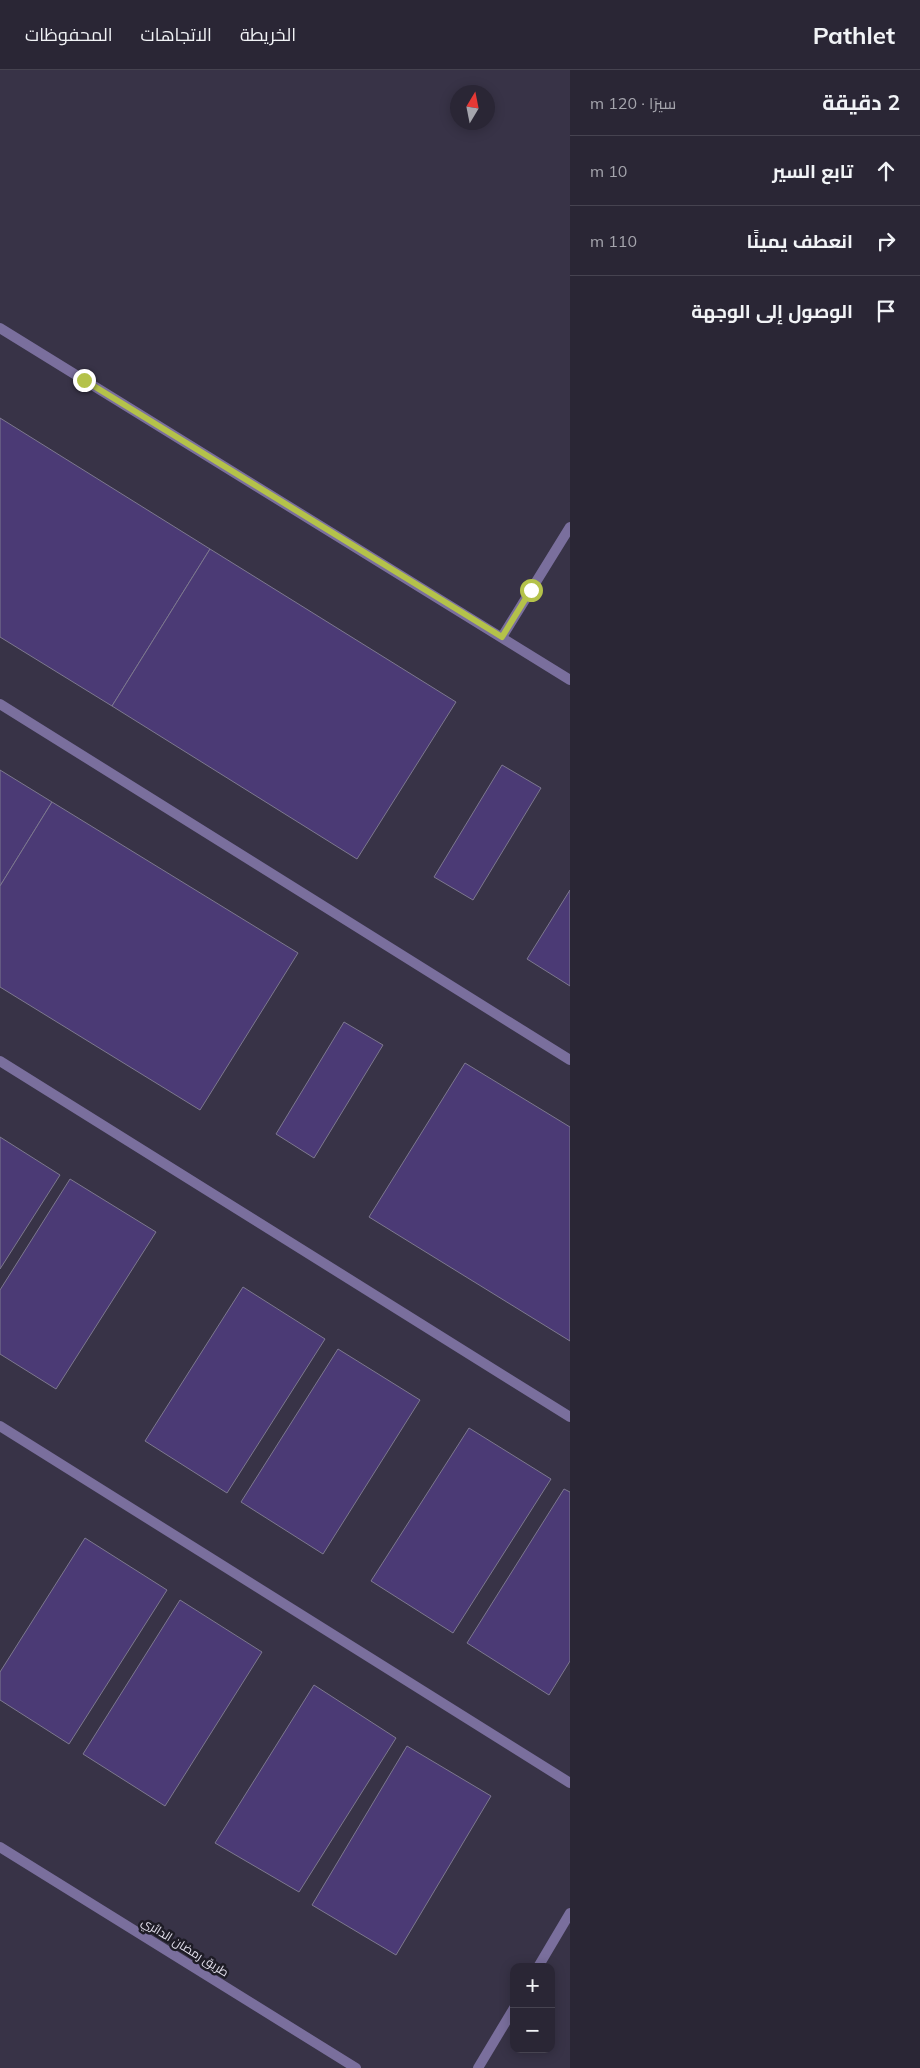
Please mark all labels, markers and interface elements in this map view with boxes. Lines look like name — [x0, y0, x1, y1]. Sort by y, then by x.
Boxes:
text: Pathlet — [813, 20, 895, 50]
text: المحفوظات — [25, 23, 113, 46]
text: الاتجاهات — [141, 23, 212, 46]
text: الخريطة — [240, 23, 296, 46]
north arrow — [450, 85, 495, 130]
text: 2 دقيقة — [822, 89, 900, 115]
text: سيرًا · 120 m — [590, 93, 676, 113]
icon: ahead — [872, 157, 900, 185]
text: تابع السير — [772, 159, 853, 183]
text: 10 m — [590, 161, 627, 181]
icon: right — [872, 227, 900, 255]
text: انعطف يمينًا — [747, 229, 853, 253]
text: 110 m — [590, 231, 637, 251]
icon: arrive — [872, 297, 900, 325]
text: الوصول إلى الوجهة — [691, 299, 853, 323]
route end — [73, 369, 96, 392]
route start — [520, 579, 543, 602]
street label: طريق رمضان الدائري — [137, 1914, 232, 1982]
map controls — [510, 1963, 555, 2053]
button: + — [510, 1963, 555, 2008]
button: − — [510, 2008, 555, 2053]

